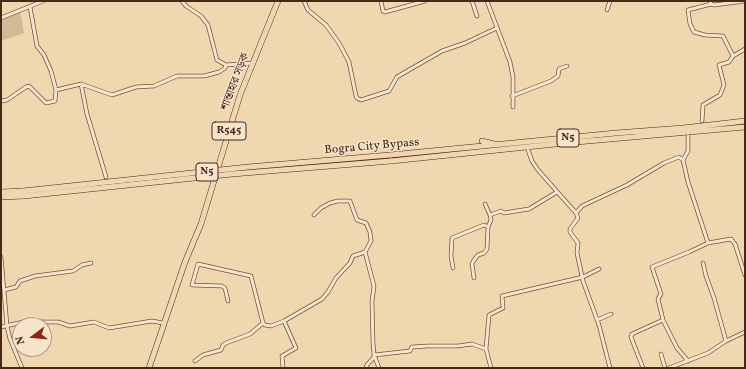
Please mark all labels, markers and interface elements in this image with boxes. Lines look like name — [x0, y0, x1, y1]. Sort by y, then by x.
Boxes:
street label: শান্তাহার সড়ক — [218, 51, 254, 113]
road number: R545 — [212, 122, 246, 140]
road number: N5 — [557, 129, 579, 147]
street label: Bogra City Bypass — [324, 136, 420, 158]
road number: N5 — [196, 163, 218, 181]
north arrow — [12, 317, 52, 357]
text: N — [13, 334, 29, 346]

